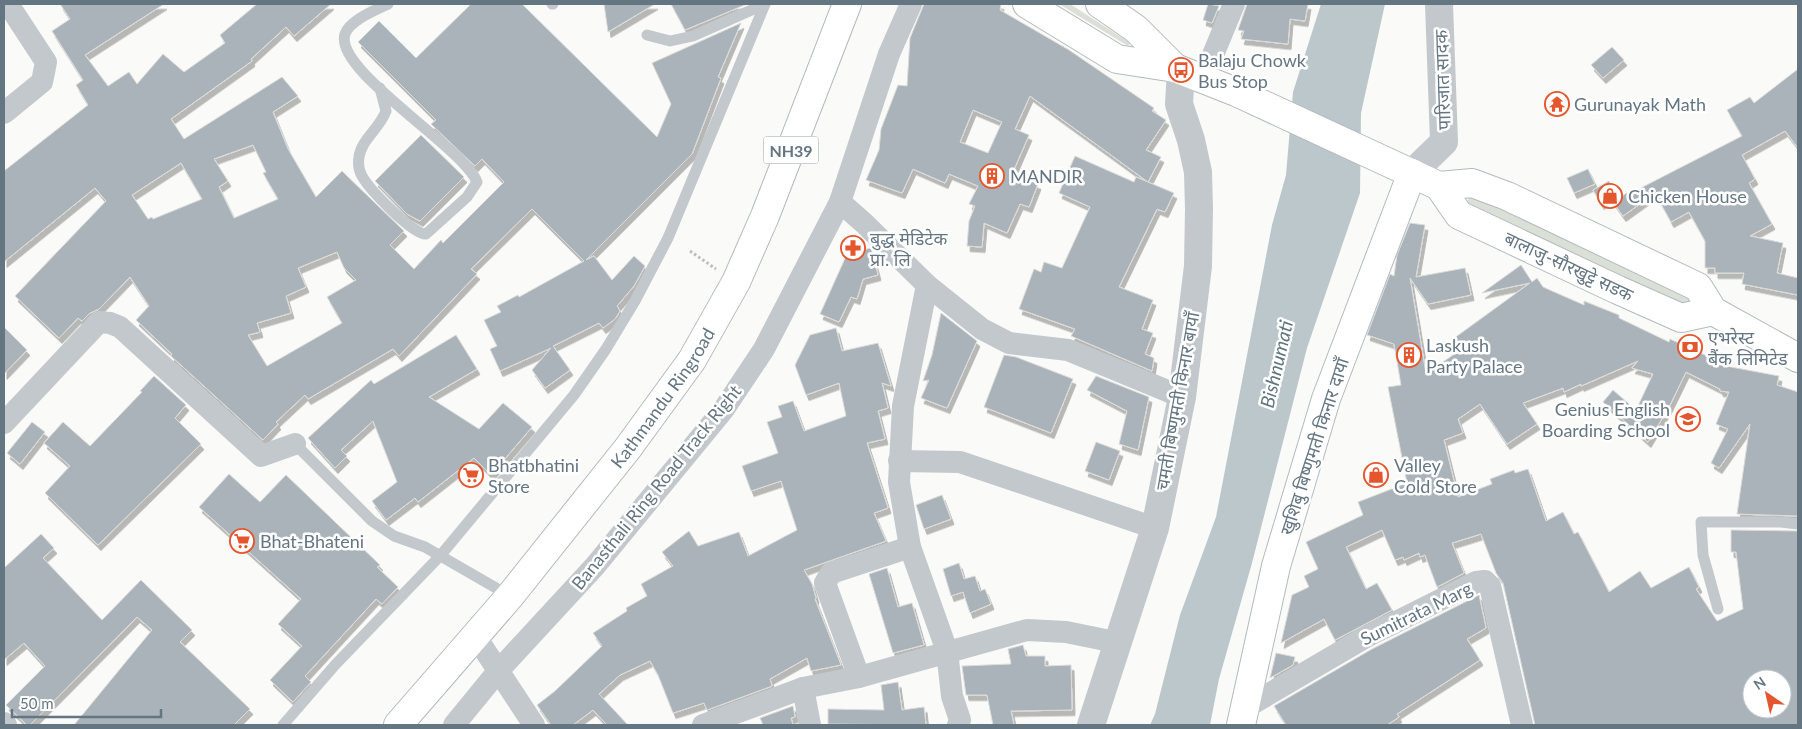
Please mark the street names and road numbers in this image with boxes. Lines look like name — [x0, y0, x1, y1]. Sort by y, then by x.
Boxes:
street label: पारिजात सादक — [1429, 28, 1455, 130]
road number: NH39 — [764, 136, 818, 164]
street label: बालाजु-सौरखुट्टे सडक — [1500, 226, 1638, 308]
street label: चमती बिष्णुमती किनार बायाँ — [1150, 309, 1206, 492]
street label: Kathmandu Ringroad — [606, 324, 719, 472]
street label: खुशिबु बिष्णुमती किनार दायाँ — [1275, 354, 1355, 538]
street label: Banasthali Ring Road Track Right — [567, 380, 746, 594]
street label: Sumitrata Marg — [1357, 576, 1475, 650]

